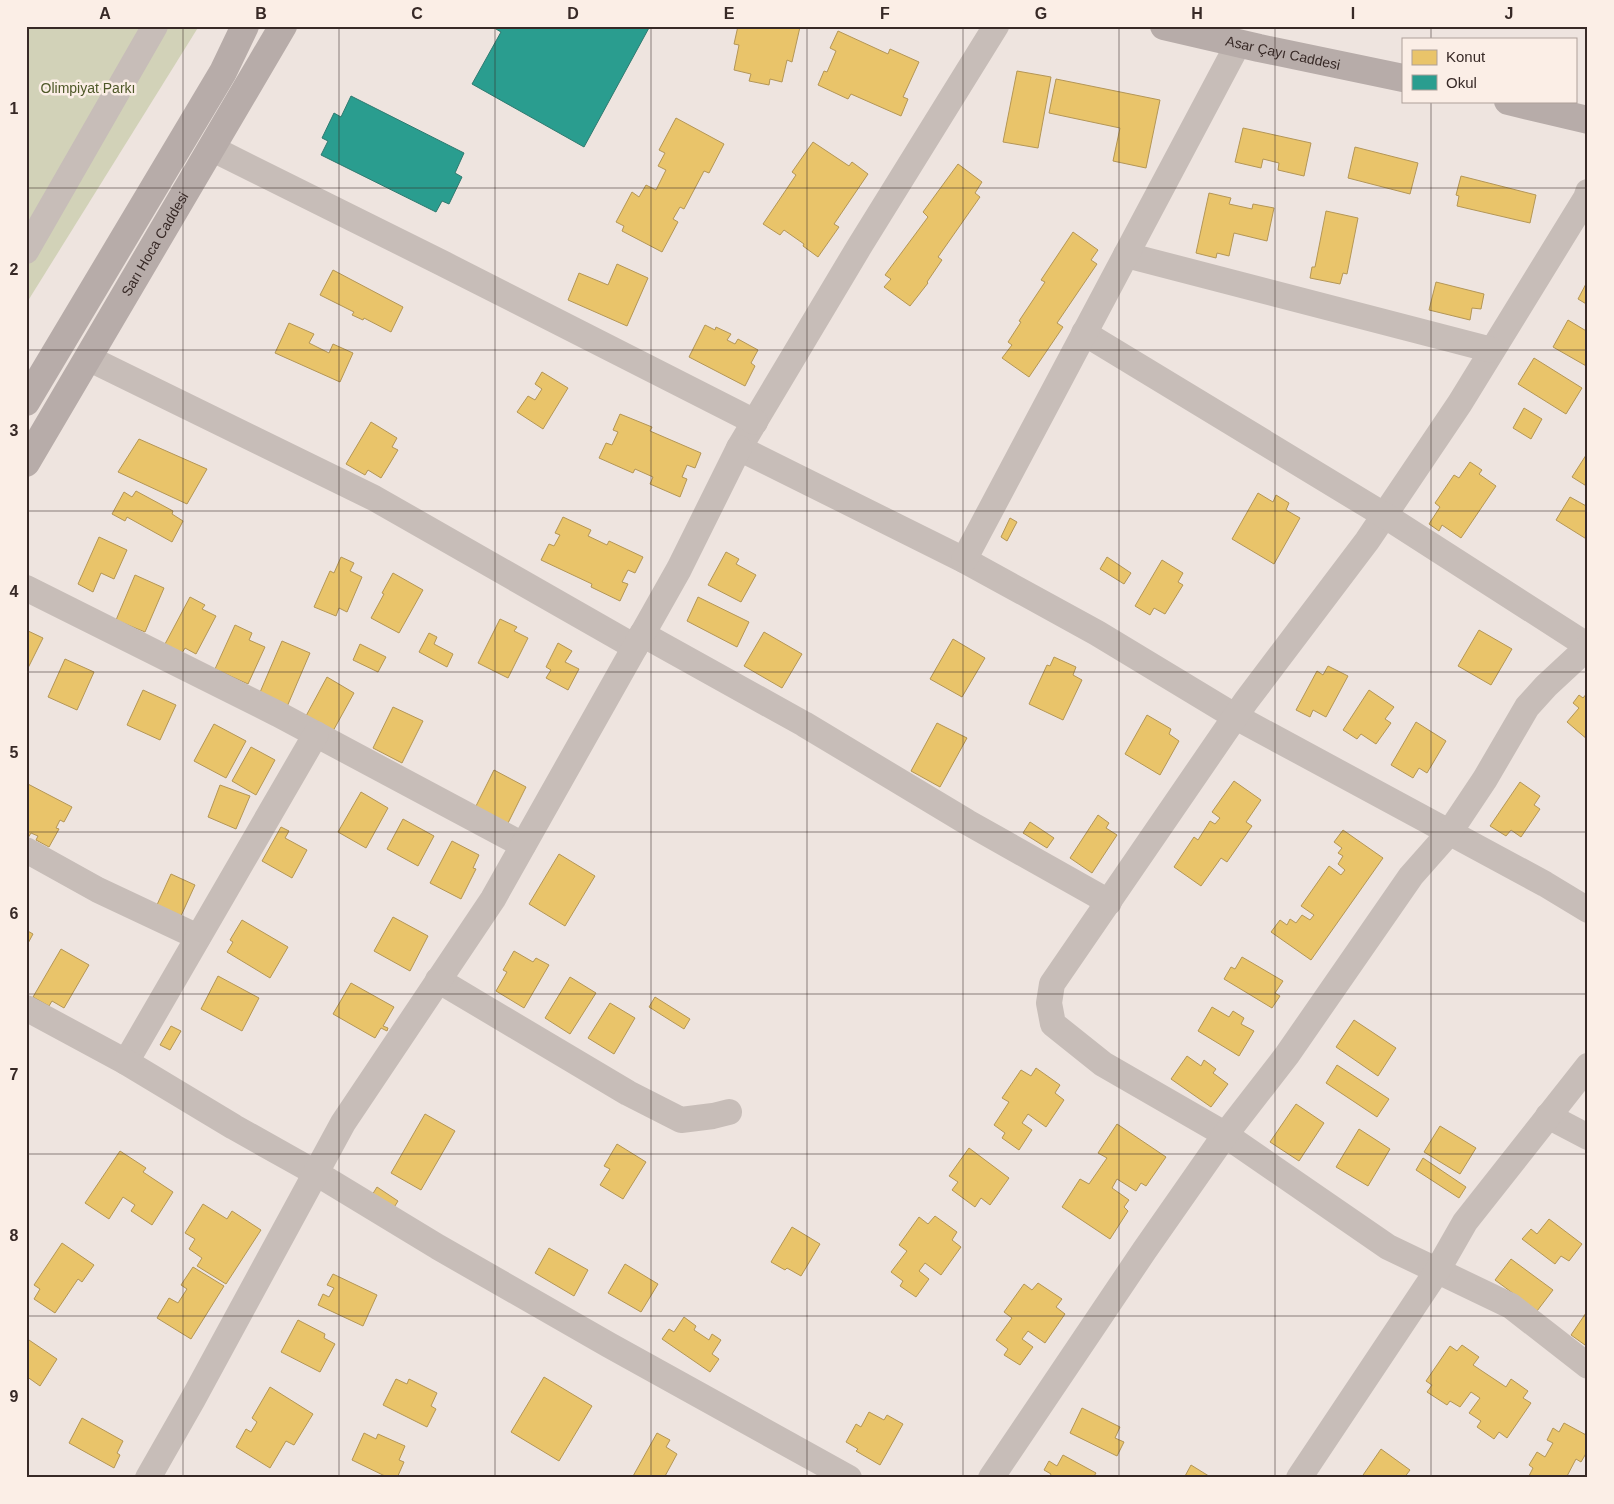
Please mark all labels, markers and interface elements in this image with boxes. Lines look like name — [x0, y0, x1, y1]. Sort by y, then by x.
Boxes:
text: A — [99, 5, 111, 22]
text: B — [255, 5, 267, 22]
text: C — [411, 5, 423, 22]
text: D — [567, 5, 579, 22]
text: E — [724, 5, 735, 22]
text: F — [880, 5, 890, 22]
text: G — [1035, 5, 1047, 22]
text: H — [1191, 5, 1203, 22]
text: I — [1351, 5, 1355, 22]
text: J — [1505, 5, 1513, 22]
street label: Asar Çayı Caddesi — [1224, 33, 1342, 73]
legend — [1402, 38, 1576, 102]
text: Konut — [1446, 48, 1486, 65]
text: Okul — [1446, 74, 1477, 91]
park label: Olimpiyat Parkı — [41, 80, 135, 96]
text: 1 — [10, 100, 19, 117]
street label: Sarı Hoca Caddesi — [118, 189, 191, 299]
text: 2 — [10, 261, 19, 278]
text: 3 — [10, 422, 19, 439]
text: 4 — [10, 583, 19, 600]
text: 5 — [10, 744, 19, 761]
text: 6 — [10, 905, 19, 922]
text: 7 — [10, 1066, 19, 1083]
text: 8 — [10, 1227, 19, 1244]
text: 9 — [10, 1388, 19, 1405]

